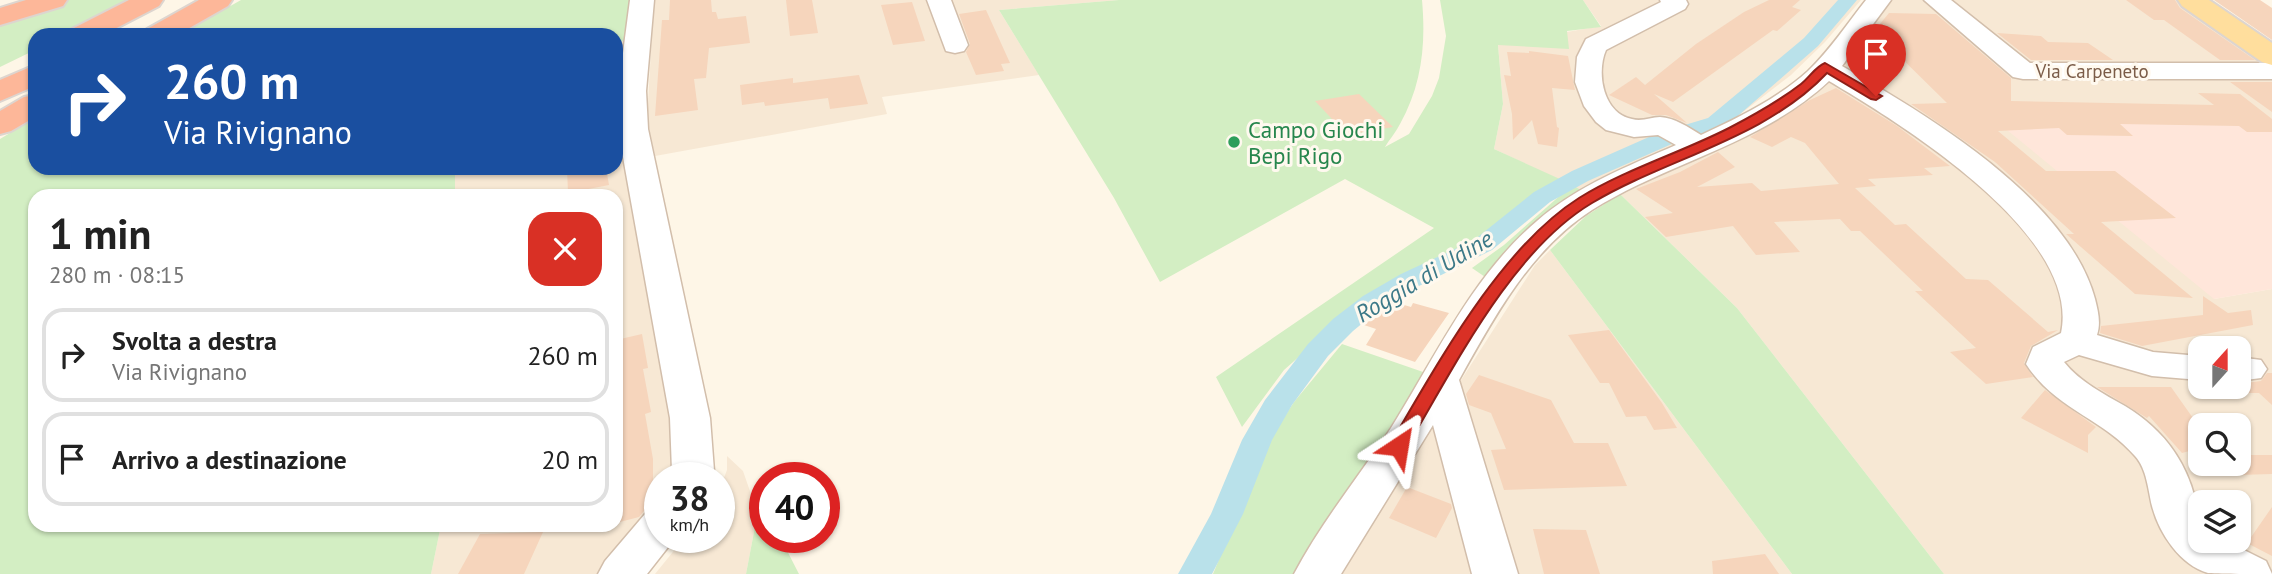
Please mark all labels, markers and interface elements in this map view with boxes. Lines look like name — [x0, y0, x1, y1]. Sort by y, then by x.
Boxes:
pin — [1846, 24, 1906, 96]
icon: arrive — [1857, 35, 1895, 73]
text: 260 m — [164, 49, 299, 113]
icon: right — [49, 56, 140, 147]
street label: Via Carpeneto — [2034, 59, 2149, 83]
text: Via Rivignano — [164, 111, 352, 153]
place label: Campo Giochi Bepi Rigo — [1248, 115, 1383, 170]
marker: Campo Giochi Bepi Rigo — [1226, 134, 1242, 150]
text: 1 min — [49, 206, 151, 261]
button: close — [528, 212, 602, 286]
water label: Roggia di Udine — [1350, 223, 1498, 329]
text: 280 m · 08:15 — [49, 260, 185, 289]
text: Svolta a destra — [112, 324, 277, 357]
icon: right — [53, 336, 91, 374]
north arrow — [2188, 336, 2250, 399]
map controls — [2188, 336, 2251, 553]
text: 260 m — [527, 339, 598, 372]
text: Via Rivignano — [112, 357, 247, 386]
position arrow — [1362, 409, 1436, 483]
button: search — [2188, 413, 2251, 476]
icon: arrive — [53, 440, 91, 478]
text: Arrivo a destinazione — [112, 443, 347, 476]
text: 20 m — [542, 443, 598, 476]
speed limit sign: 40 — [749, 462, 840, 553]
text: 38 — [670, 475, 709, 521]
button: layers — [2188, 490, 2251, 553]
text: km/h — [670, 513, 709, 536]

